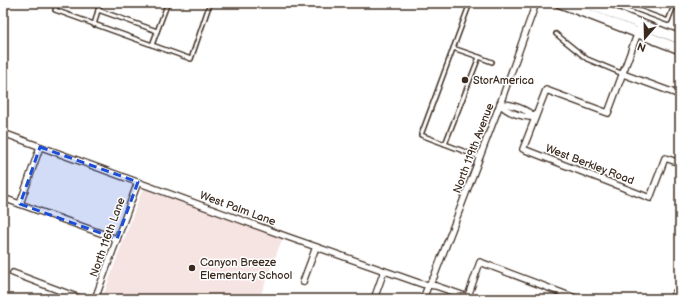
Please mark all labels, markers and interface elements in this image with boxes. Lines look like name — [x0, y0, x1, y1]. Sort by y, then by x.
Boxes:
north arrow — [625, 18, 665, 58]
text: N — [636, 39, 648, 54]
place label: StorAmerica — [473, 74, 534, 87]
marker: StorAmerica — [460, 75, 470, 85]
street label: North 119th Avenue — [450, 101, 497, 195]
street label: West Berkley Road — [544, 142, 636, 187]
street label: West Palm Lane — [198, 189, 278, 228]
street label: North 116th Lane — [87, 195, 128, 279]
place label: Canyon Breeze Elementary School — [200, 256, 292, 282]
marker: Canyon Breeze Elementary School — [187, 263, 197, 273]

